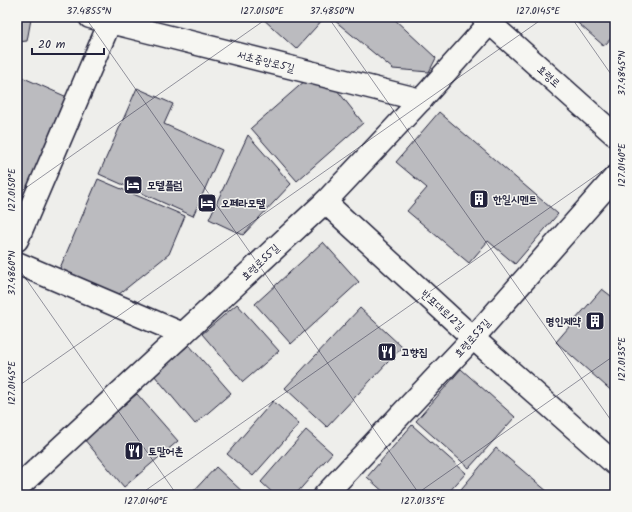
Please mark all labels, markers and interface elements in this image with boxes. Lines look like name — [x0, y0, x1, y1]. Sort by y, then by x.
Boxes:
text: 37.4855°N — [66, 3, 112, 19]
text: 127.0150°E — [240, 3, 285, 19]
text: 37.4850°N — [310, 3, 355, 19]
text: 127.0145°E — [516, 3, 561, 19]
scale bar — [32, 30, 104, 56]
text: 20 m — [38, 35, 66, 54]
street label: 서초중앙로5길 — [235, 46, 297, 78]
text: 37.4845°N — [614, 50, 630, 96]
street label: 효령로 — [532, 61, 564, 92]
text: 127.0140°E — [614, 142, 630, 187]
text: 127.0150°E — [4, 167, 20, 212]
hotel icon: 모텔플럼 — [122, 174, 144, 196]
place label: 모텔플럼 — [147, 177, 183, 195]
building icon: 한일시멘트 — [468, 188, 490, 210]
place label: 한일시멘트 — [493, 191, 537, 209]
hotel icon: 오페라모텔 — [196, 192, 218, 214]
place label: 오페라모텔 — [221, 195, 265, 213]
street label: 효령로55길 — [237, 240, 284, 285]
text: 37.4860°N — [4, 250, 20, 295]
street label: 반포대로12길 — [416, 286, 469, 336]
building icon: 명인제약 — [584, 310, 606, 332]
place label: 명인제약 — [546, 313, 581, 331]
street label: 효령로53길 — [450, 315, 495, 362]
text: 127.0135°E — [614, 336, 630, 381]
restaurant icon: 고향집 — [376, 341, 398, 363]
place label: 고향집 — [401, 344, 428, 362]
text: 127.0145°E — [4, 360, 20, 405]
restaurant icon: 토말어촌 — [123, 440, 145, 462]
place label: 토말어촌 — [148, 443, 184, 461]
text: 127.0140°E — [124, 493, 169, 509]
text: 127.0135°E — [401, 493, 446, 509]

